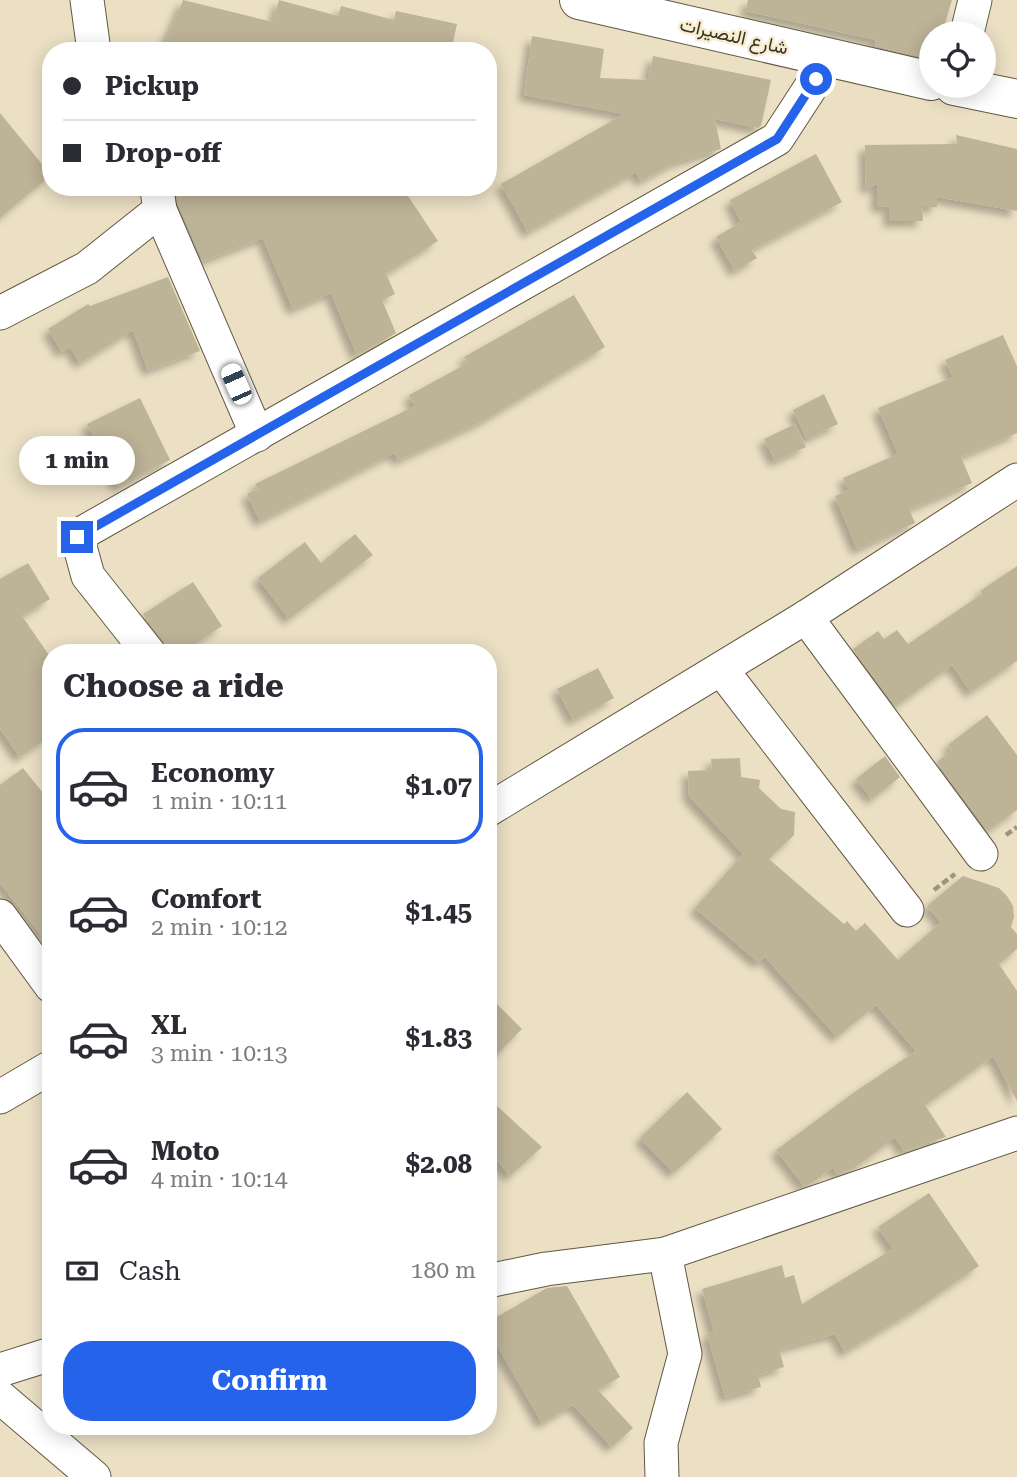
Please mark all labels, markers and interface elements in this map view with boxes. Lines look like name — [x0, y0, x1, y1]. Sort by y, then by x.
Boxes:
street label: شارع النصيرات — [677, 12, 790, 61]
map controls — [919, 21, 996, 98]
button: locate — [919, 21, 996, 98]
route start — [800, 63, 832, 95]
text: Pickup — [105, 71, 199, 101]
text: Drop-off — [105, 138, 221, 168]
car — [218, 361, 255, 407]
callout: 1 min — [19, 435, 135, 484]
text: 1 min — [45, 447, 109, 474]
route end — [61, 521, 93, 553]
text: Choose a ride — [63, 667, 284, 705]
icon: car — [67, 755, 130, 818]
text: Economy — [151, 758, 274, 788]
text: $1.07 — [406, 771, 472, 801]
text: 1 min · 10:11 — [151, 788, 288, 815]
icon: car — [67, 881, 130, 944]
text: Comfort — [151, 884, 261, 914]
text: $1.45 — [406, 897, 472, 927]
text: 2 min · 10:12 — [151, 914, 288, 941]
icon: car — [67, 1007, 130, 1070]
text: XL — [151, 1010, 187, 1040]
text: $1.83 — [406, 1023, 472, 1053]
text: 3 min · 10:13 — [151, 1040, 288, 1067]
icon: car — [67, 1133, 130, 1196]
text: Moto — [151, 1136, 220, 1166]
text: $2.08 — [406, 1149, 472, 1179]
text: 4 min · 10:14 — [151, 1166, 288, 1193]
icon: cash — [63, 1252, 101, 1290]
text: Cash — [119, 1256, 181, 1286]
text: 180 m — [411, 1257, 476, 1284]
button: Confirm — [63, 1341, 476, 1421]

